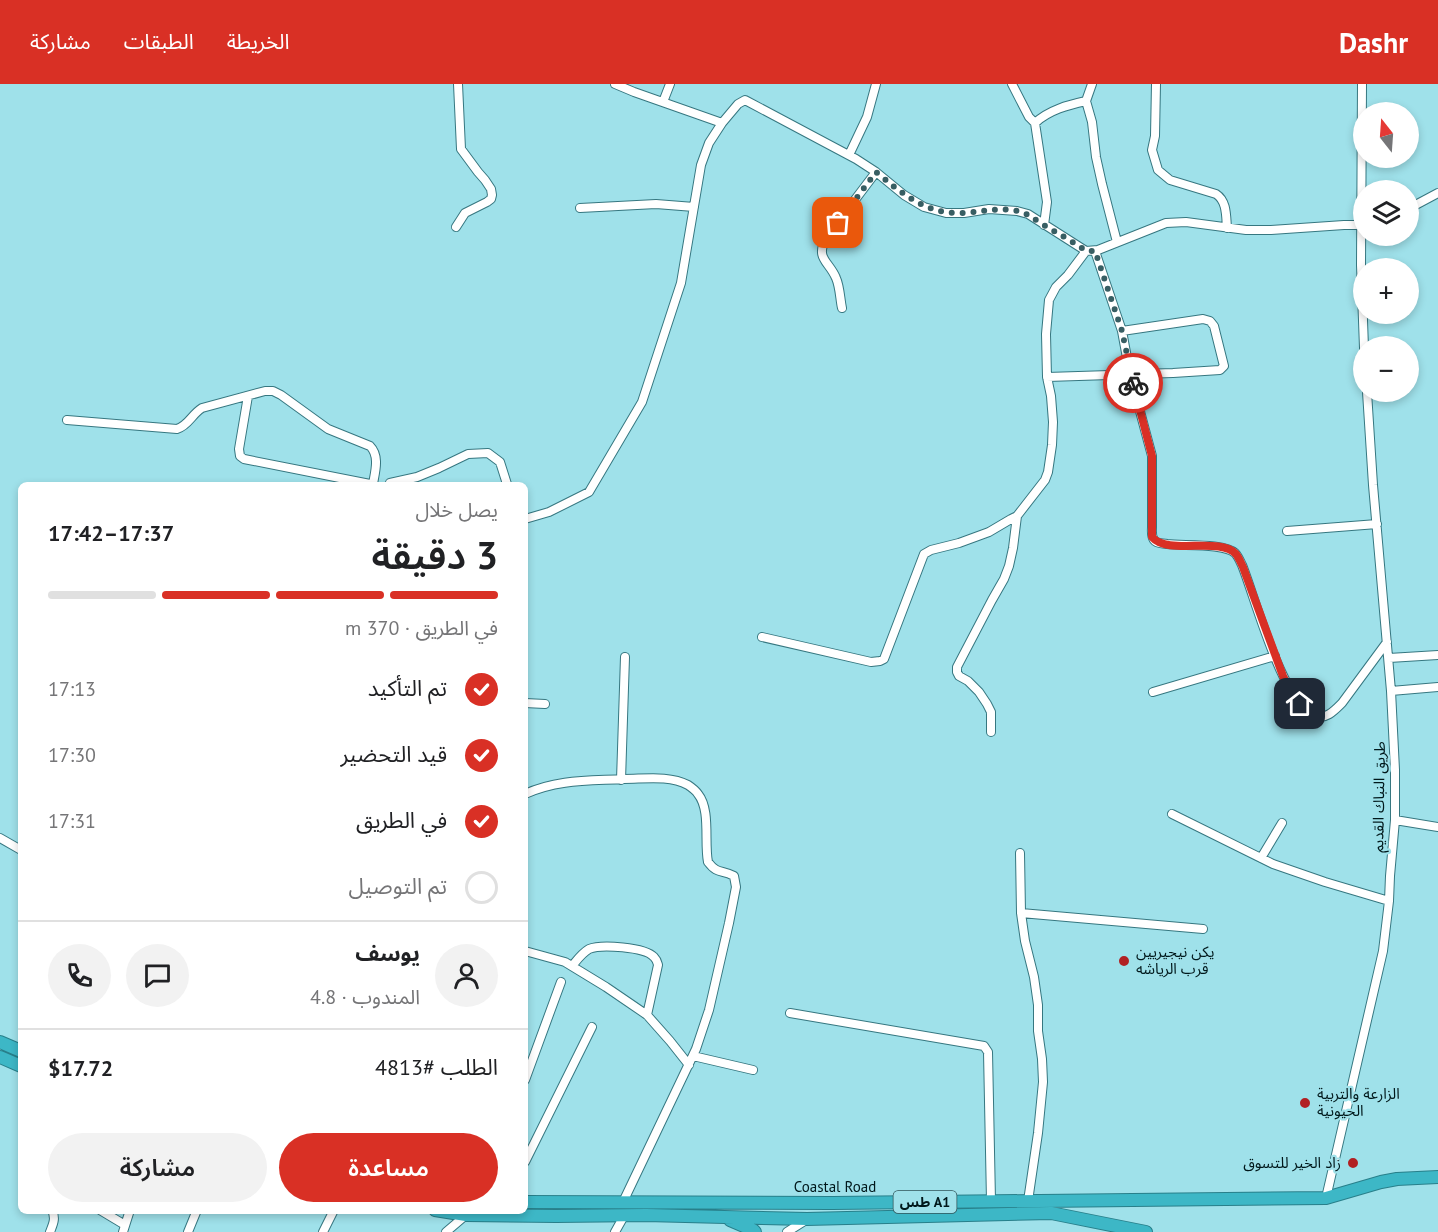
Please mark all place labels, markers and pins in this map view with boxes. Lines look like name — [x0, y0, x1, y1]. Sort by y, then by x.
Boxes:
pin — [812, 197, 863, 248]
pin — [1274, 678, 1325, 729]
place label: يكن نيجيريين قرب الرياشه — [1136, 942, 1214, 978]
marker: يكن نيجيريين قرب الرياشه — [1117, 954, 1131, 968]
place label: الزارعة والتربية الحيونية — [1317, 1084, 1400, 1120]
marker: الزارعة والتربية الحيونية — [1298, 1096, 1312, 1110]
place label: زاد الخير للتسوق — [1243, 1153, 1341, 1172]
marker: زاد الخير للتسوق — [1346, 1156, 1360, 1170]

